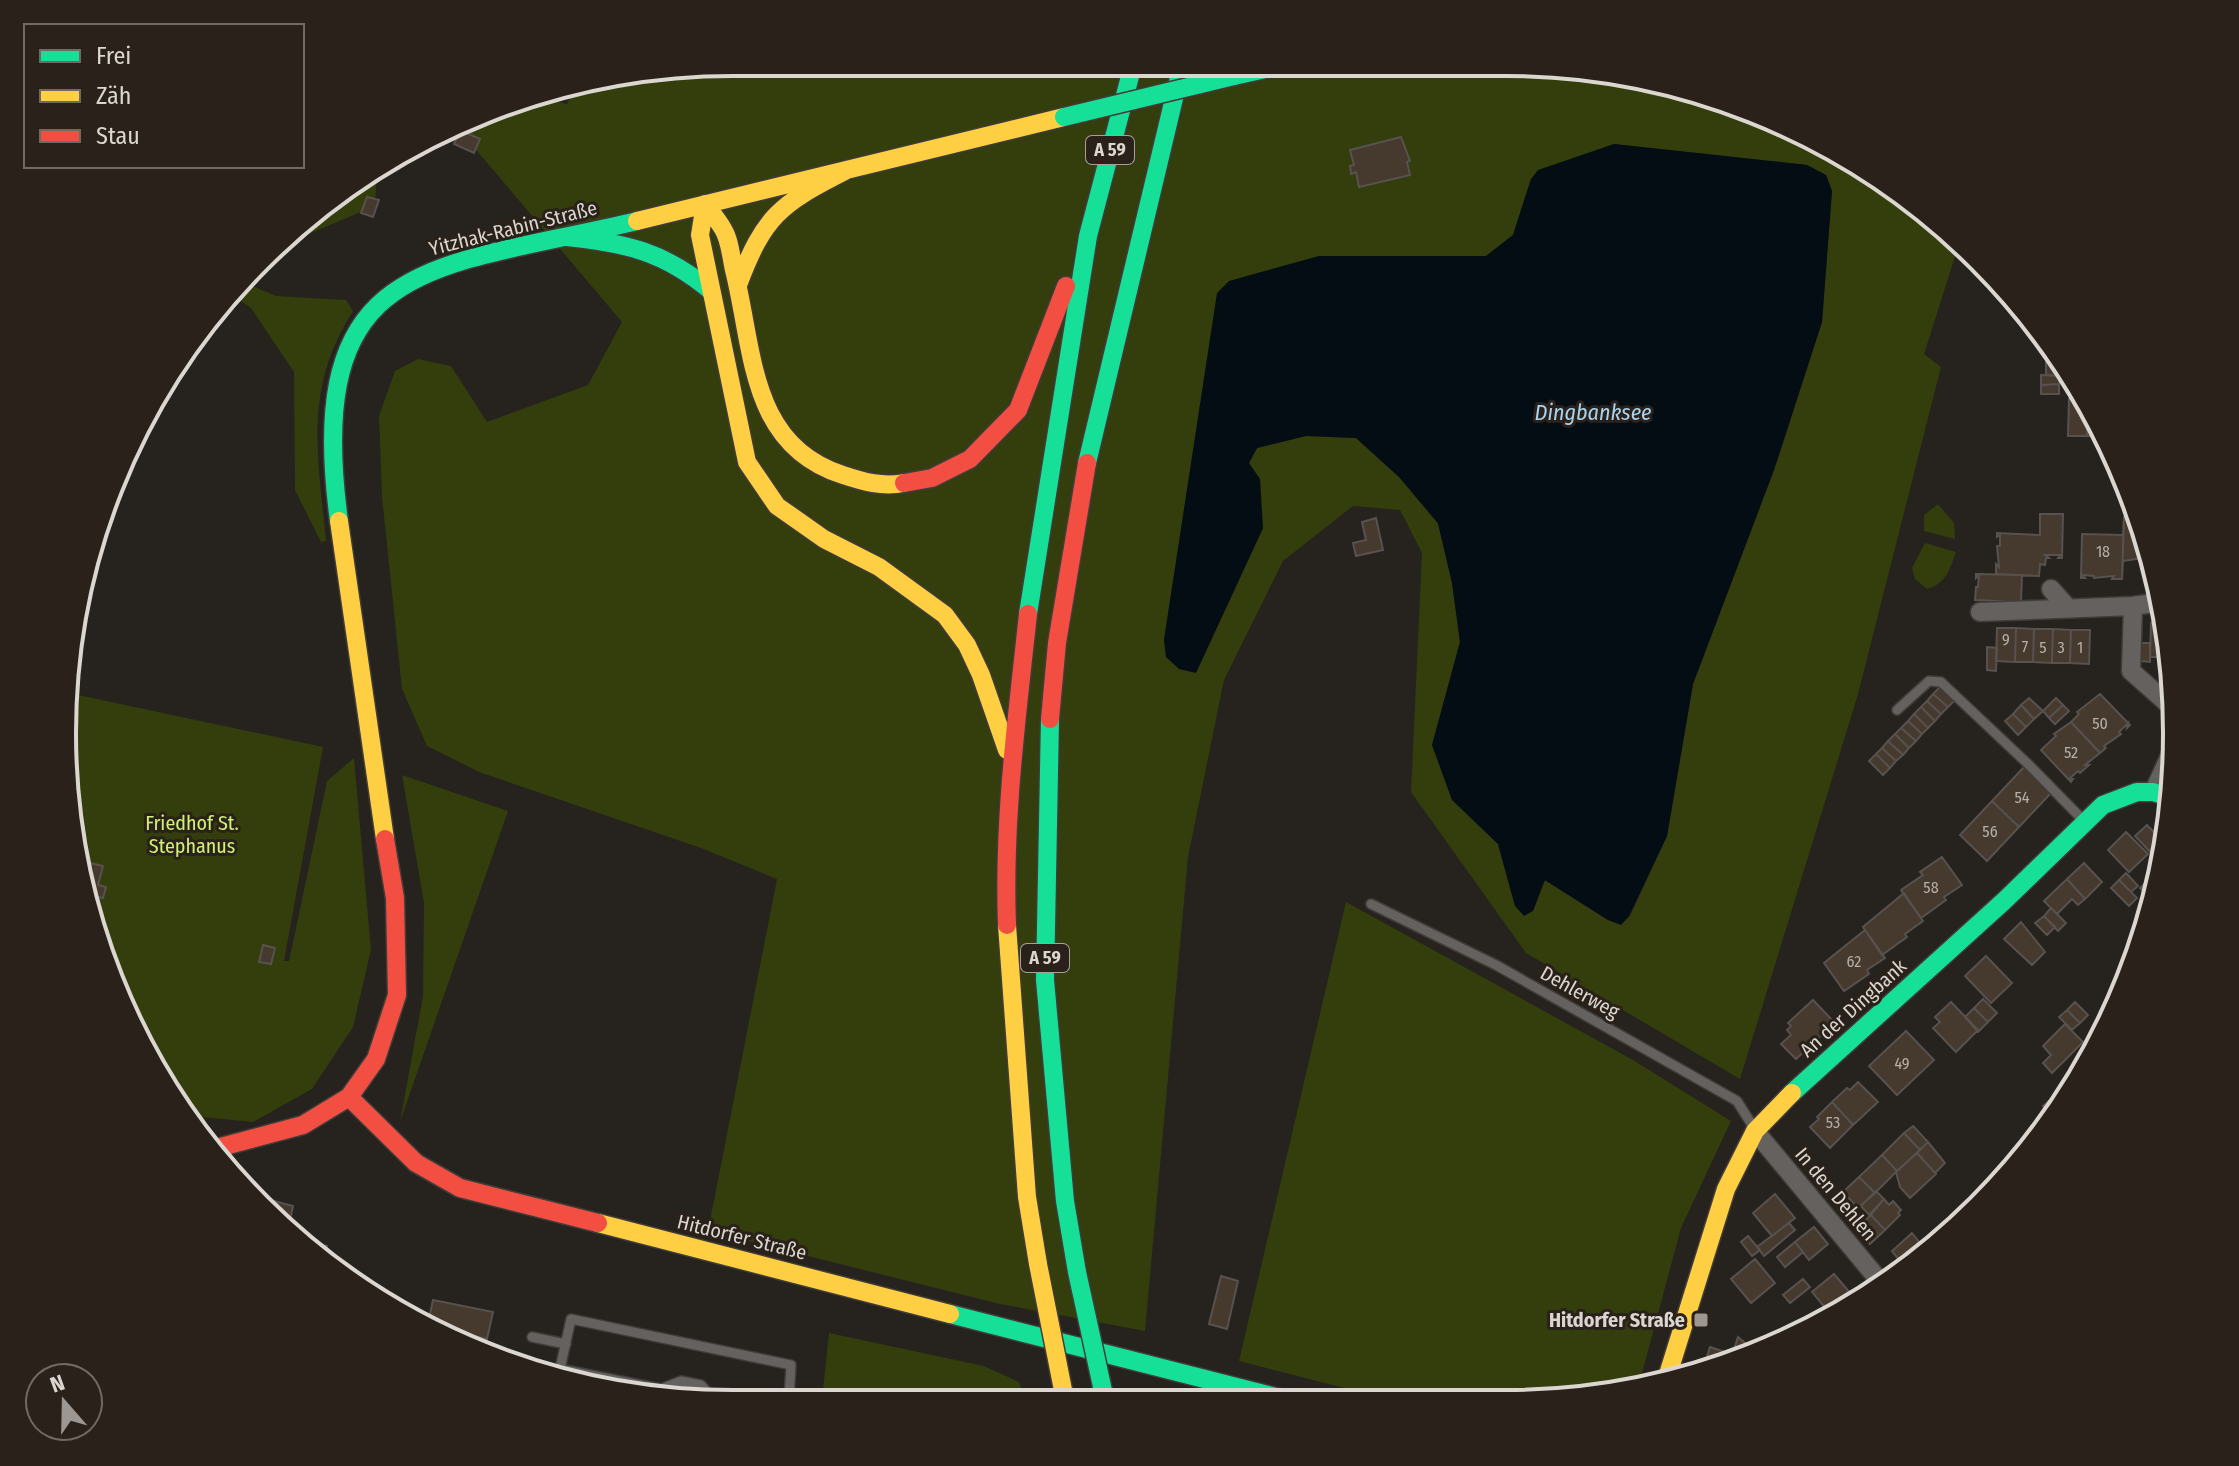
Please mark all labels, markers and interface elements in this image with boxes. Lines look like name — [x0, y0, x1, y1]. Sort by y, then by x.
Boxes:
legend — [24, 24, 304, 168]
text: Frei — [96, 42, 131, 70]
text: Zäh — [96, 82, 131, 110]
text: Stau — [96, 122, 140, 150]
road number: A 59 — [1086, 136, 1134, 164]
street label: Yitzhak-Rabin-Straße — [427, 196, 599, 260]
water label: Dingbanksee — [1535, 399, 1651, 426]
house number: 18 — [2096, 542, 2110, 561]
house number: 9 — [2002, 630, 2010, 649]
house number: 7 — [2022, 637, 2029, 656]
house number: 5 — [2039, 638, 2047, 657]
house number: 3 — [2057, 638, 2065, 657]
house number: 1 — [2077, 638, 2083, 657]
house number: 50 — [2092, 714, 2108, 733]
house number: 52 — [2064, 743, 2078, 762]
house number: 54 — [2014, 788, 2030, 807]
park label: Friedhof St. Stephanus — [145, 811, 239, 858]
house number: 56 — [1982, 822, 1998, 841]
house number: 58 — [1923, 878, 1939, 897]
road number: A 59 — [1021, 944, 1069, 972]
house number: 62 — [1847, 952, 1861, 971]
street label: An der Dingbank — [1795, 954, 1912, 1062]
street label: Dehlerweg — [1536, 961, 1624, 1024]
house number: 49 — [1894, 1054, 1910, 1073]
house number: 53 — [1826, 1113, 1840, 1132]
street label: In den Dehlen — [1790, 1143, 1882, 1245]
street label: Hitdorfer Straße — [675, 1209, 809, 1265]
place label: Hitdorfer Straße — [1549, 1308, 1685, 1332]
marker: Hitdorfer Straße — [1692, 1311, 1710, 1329]
north arrow — [24, 1362, 104, 1442]
text: N — [47, 1369, 68, 1399]

